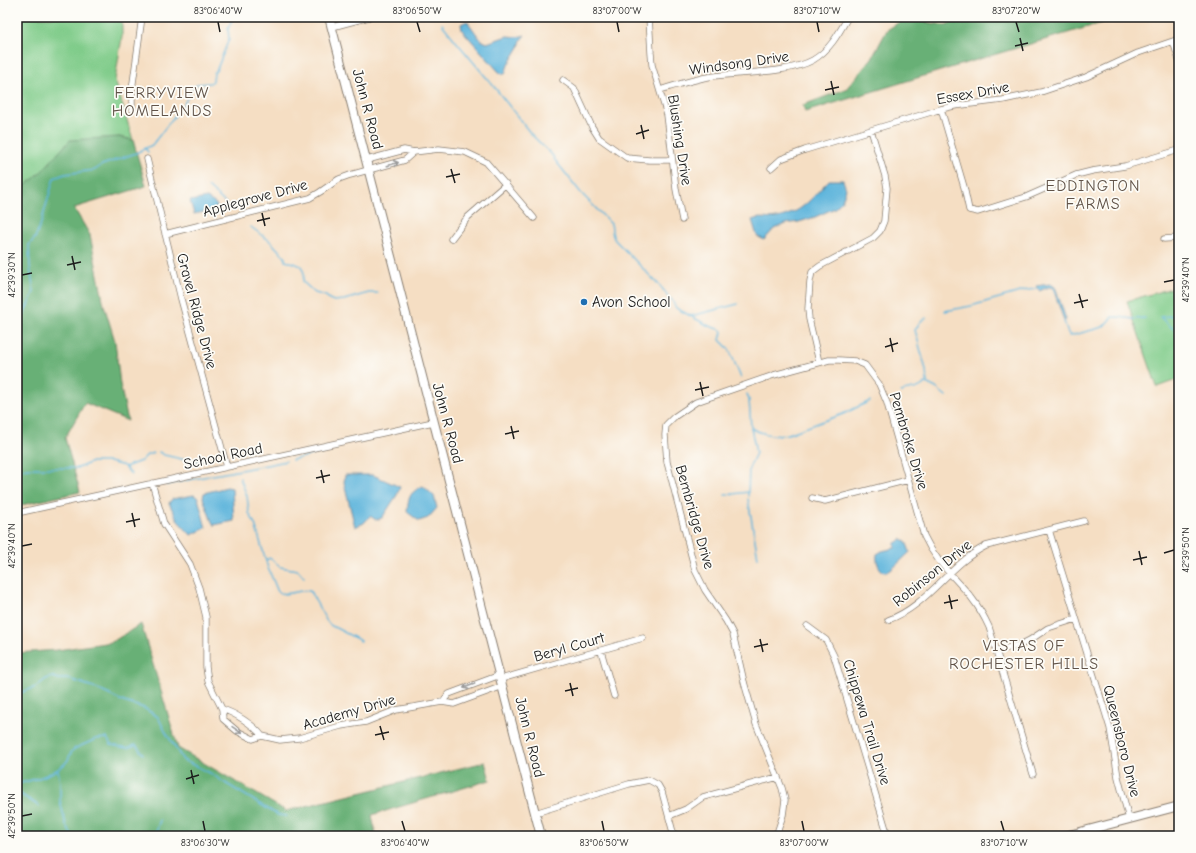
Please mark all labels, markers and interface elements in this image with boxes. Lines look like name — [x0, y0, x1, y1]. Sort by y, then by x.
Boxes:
text: 83°06'40"W — [194, 5, 243, 17]
text: 83°06'50"W — [392, 5, 442, 17]
text: 83°07'00"W — [592, 5, 642, 17]
text: 83°07'10"W — [794, 5, 841, 17]
text: 83°07'20"W — [992, 5, 1040, 17]
street label: Windsong Drive — [688, 47, 790, 79]
street label: John R Road — [349, 67, 387, 151]
street label: Essex Drive — [935, 78, 1011, 108]
district label: FERRYVIEW HOMELANDS — [112, 84, 212, 120]
street label: Blushing Drive — [664, 93, 696, 187]
one-way arrow — [386, 160, 399, 167]
street label: Applegrove Drive — [201, 175, 310, 221]
district label: EDDINGTON FARMS — [1046, 177, 1140, 213]
street label: Gravel Ridge Drive — [173, 251, 221, 371]
text: 42°39'30"N — [6, 252, 18, 298]
text: 42°39'40"N — [1180, 257, 1192, 303]
place label: Avon School — [592, 293, 671, 311]
marker: Avon School — [579, 297, 589, 307]
street label: John R Road — [429, 381, 467, 465]
street label: Pembroke Drive — [886, 390, 933, 492]
street label: School Road — [182, 439, 264, 473]
street label: Bembridge Drive — [672, 463, 719, 572]
text: 42°39'40"N — [6, 523, 18, 569]
text: 42°39'50"N — [1180, 527, 1192, 573]
street label: Robinson Drive — [889, 535, 975, 610]
street label: Beryl Court — [532, 628, 607, 666]
district label: VISTAS OF ROCHESTER HILLS — [949, 637, 1099, 673]
street label: Chippewa Trail Drive — [839, 657, 895, 788]
one-way arrow — [464, 683, 476, 691]
street label: Queensboro Drive — [1099, 683, 1145, 799]
street label: Academy Drive — [301, 690, 398, 734]
street label: John R Road — [511, 695, 549, 779]
one-way arrow — [231, 726, 242, 734]
text: 42°39'50"N — [6, 793, 18, 839]
text: 83°06'30"W — [181, 837, 230, 849]
text: 83°06'40"W — [381, 837, 430, 849]
text: 83°06'50"W — [579, 837, 629, 849]
text: 83°07'00"W — [779, 837, 829, 849]
text: 83°07'10"W — [981, 837, 1028, 849]

